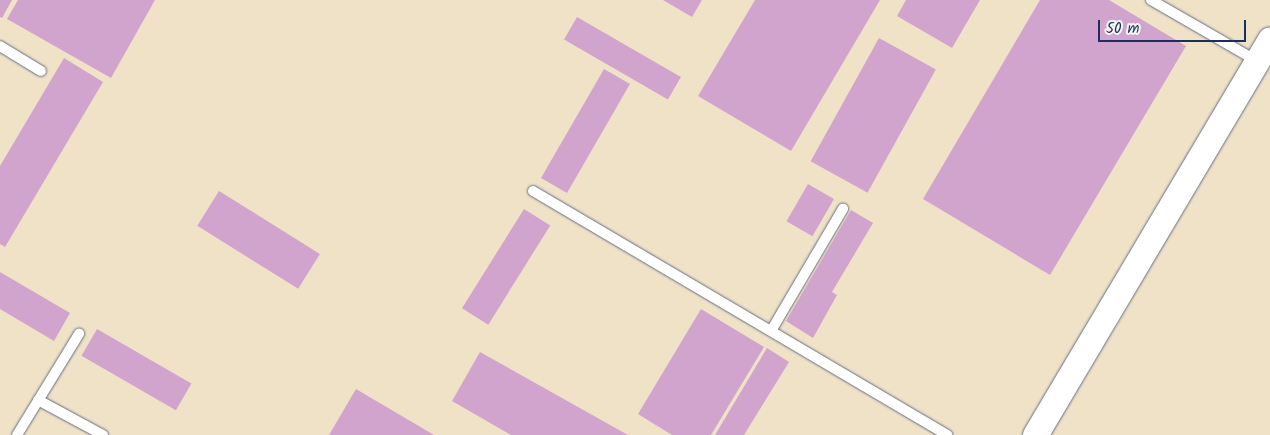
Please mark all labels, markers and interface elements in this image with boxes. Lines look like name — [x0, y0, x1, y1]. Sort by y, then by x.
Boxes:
scale bar — [1100, 10, 1248, 42]
text: 50 m — [1106, 17, 1140, 41]

